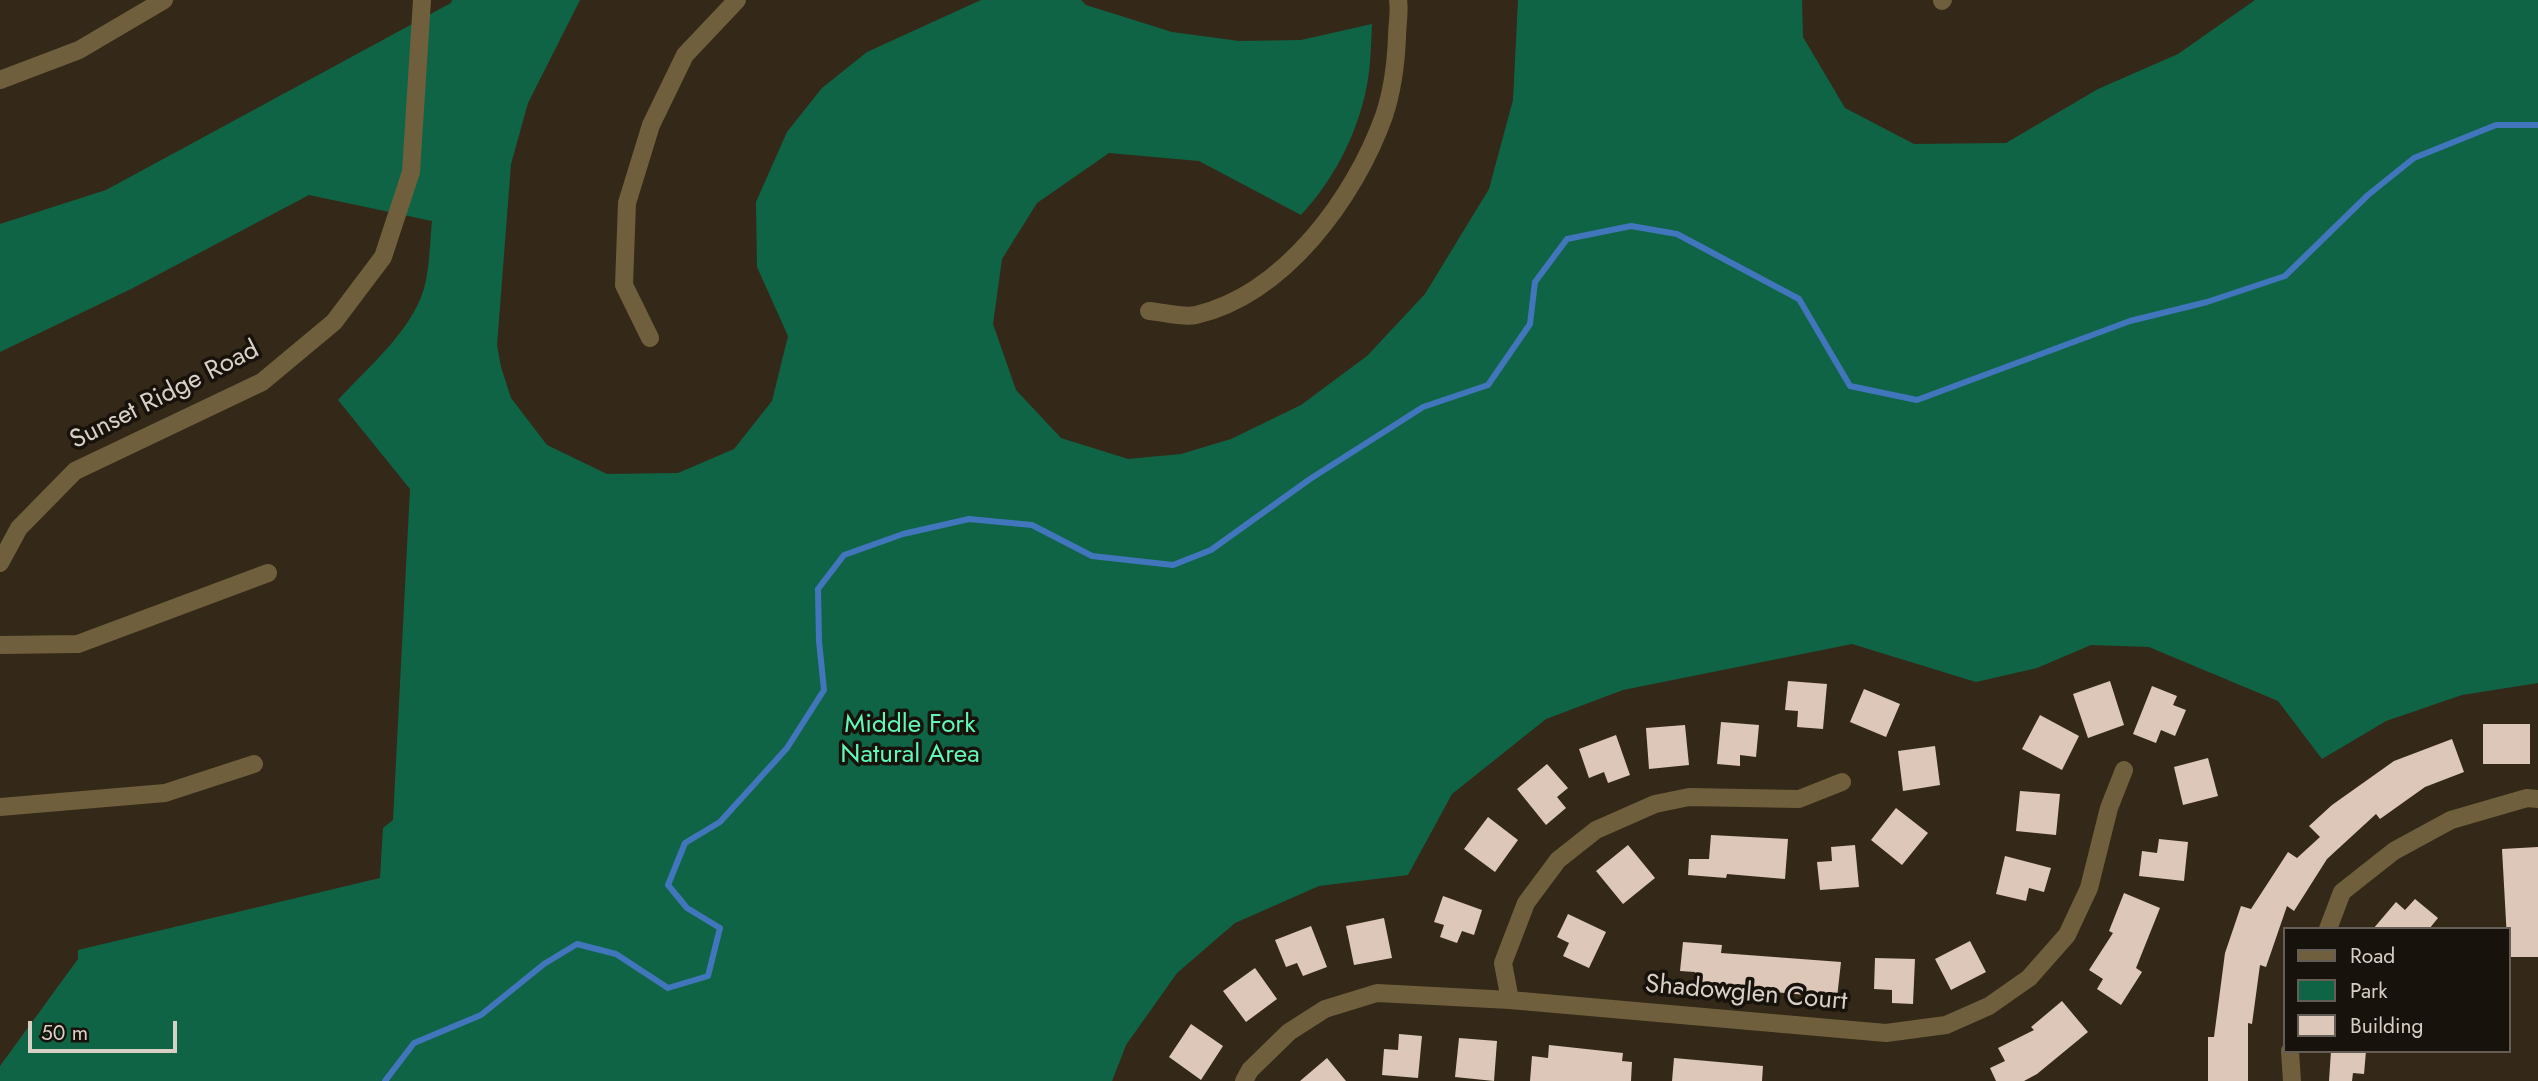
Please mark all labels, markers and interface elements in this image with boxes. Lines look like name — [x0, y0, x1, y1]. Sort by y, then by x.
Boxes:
street label: Sunset Ridge Road — [65, 335, 265, 457]
park label: Middle Fork Natural Area — [840, 710, 980, 772]
legend — [2282, 927, 2510, 1053]
text: Road — [2350, 941, 2395, 971]
street label: Shadowglen Court — [1644, 970, 1848, 1018]
text: Park — [2350, 976, 2387, 1006]
scale bar — [32, 1007, 180, 1052]
text: Building — [2350, 1011, 2423, 1041]
text: 50 m — [41, 1018, 88, 1048]

